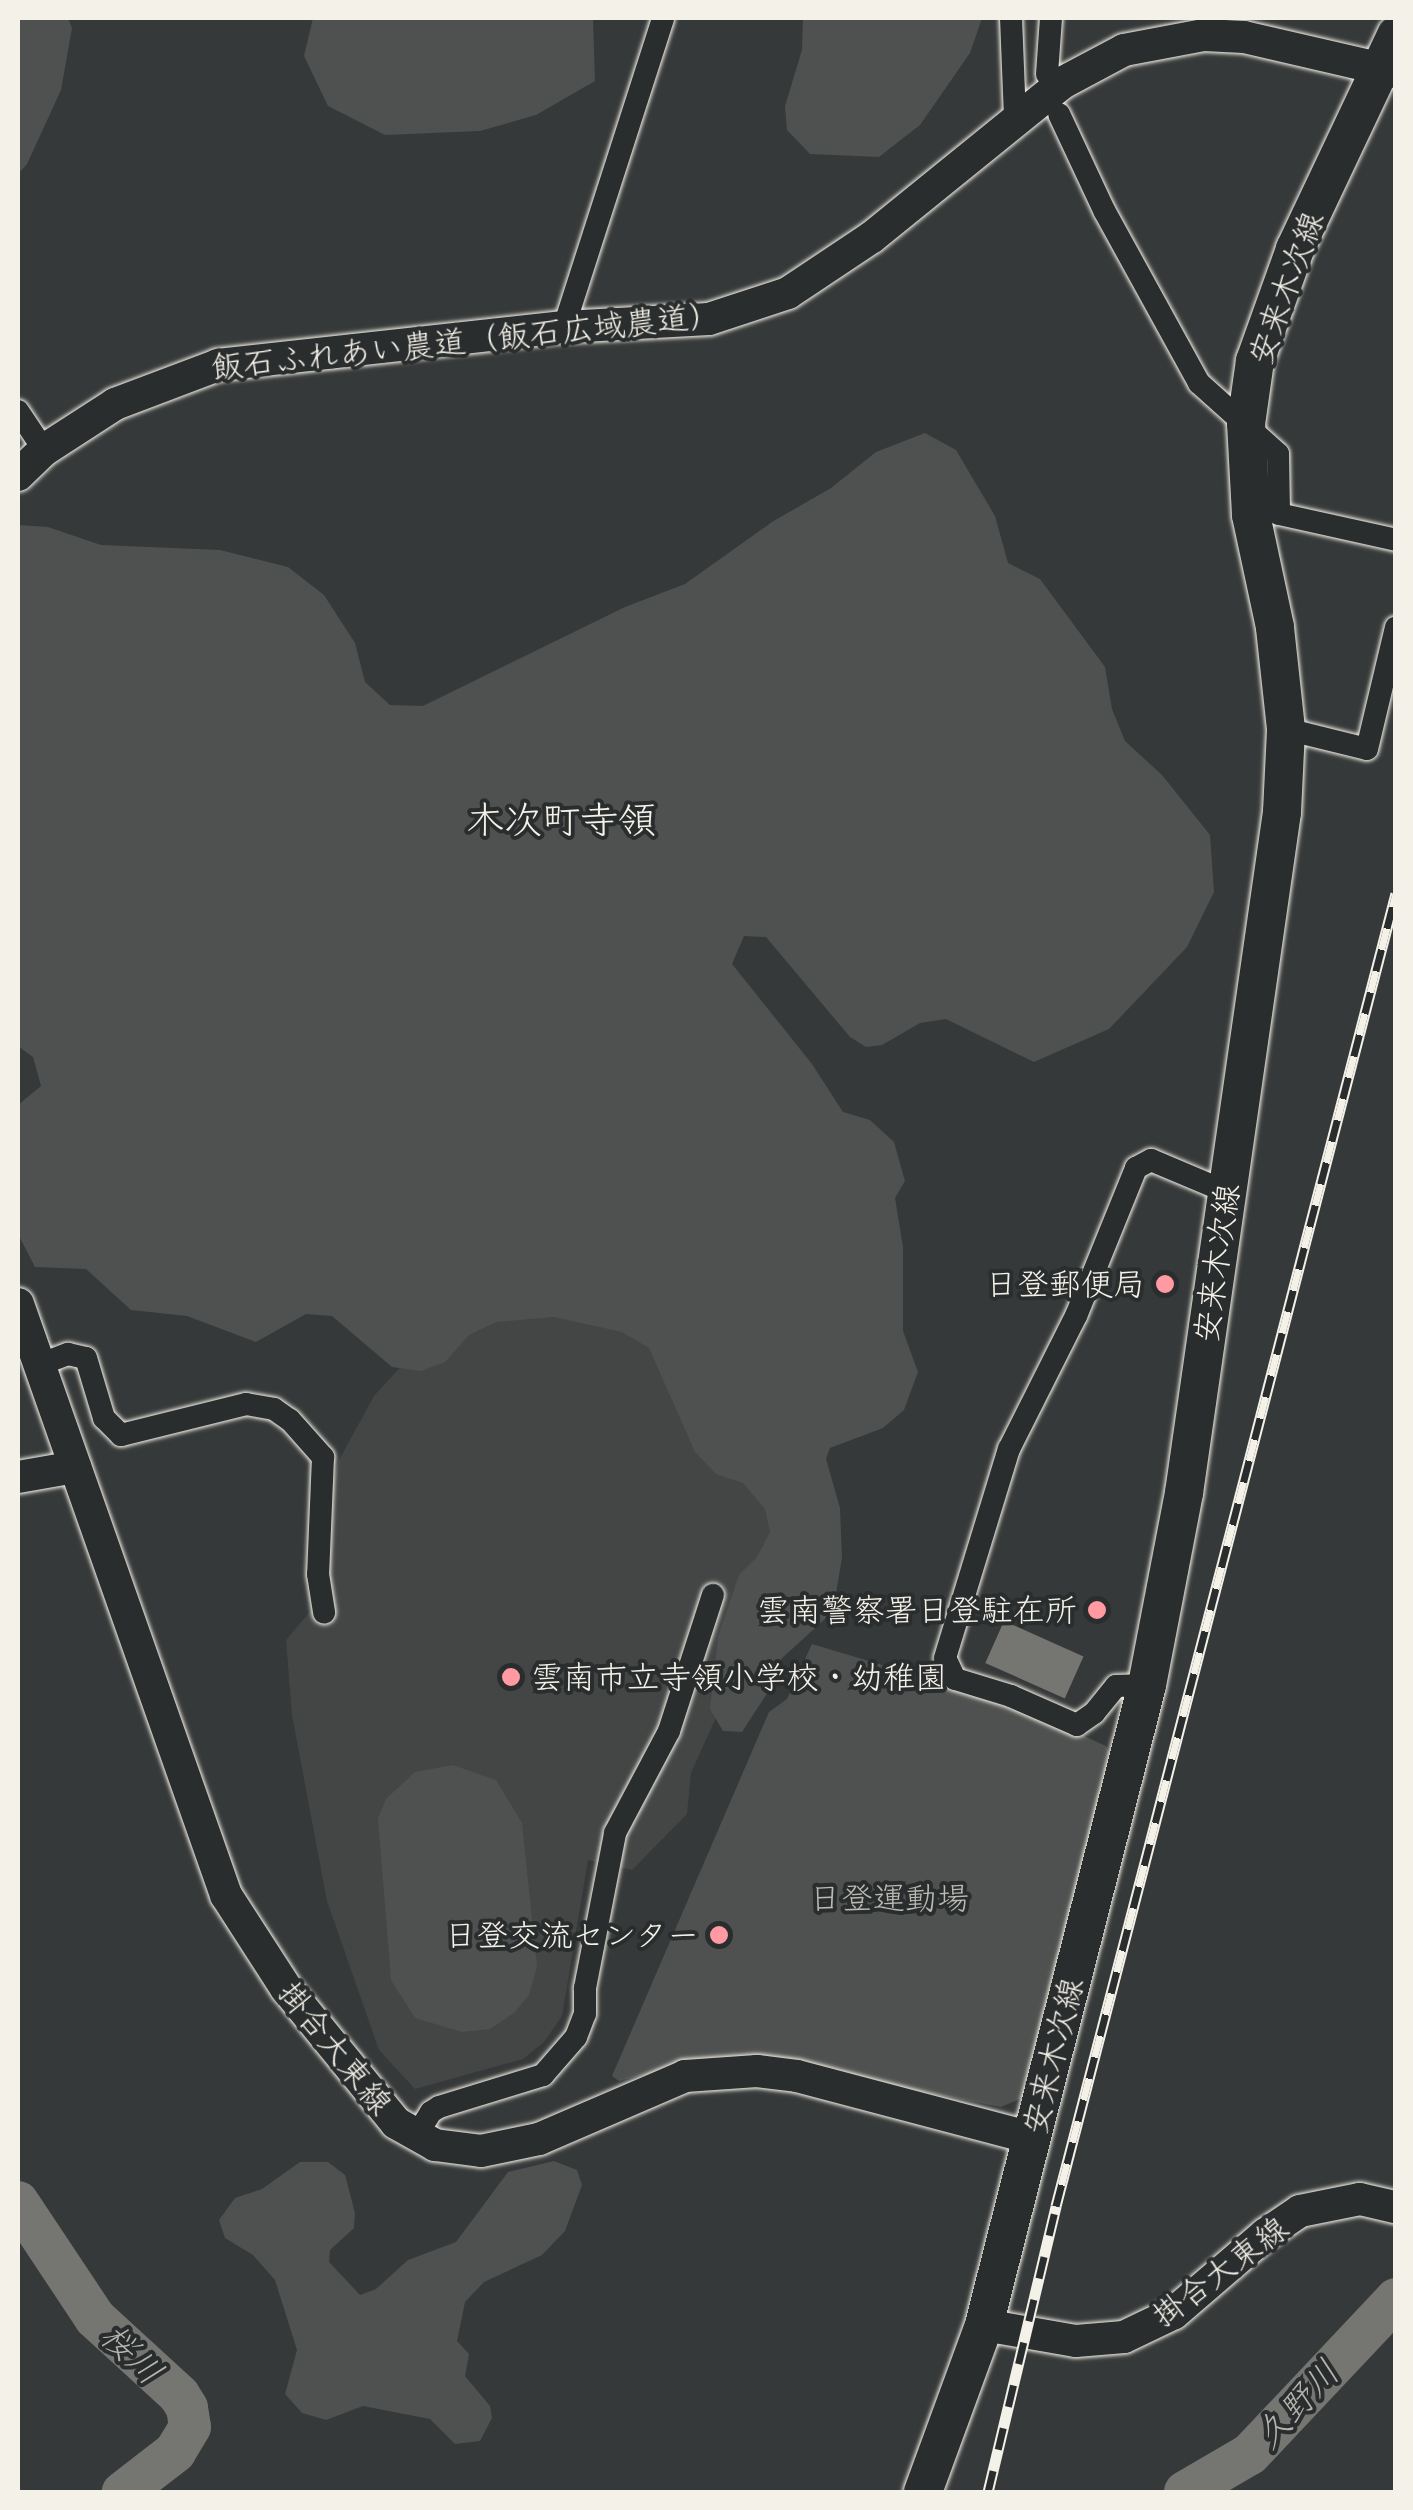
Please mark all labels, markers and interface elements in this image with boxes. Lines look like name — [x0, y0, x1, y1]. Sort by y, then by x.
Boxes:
street label: 安来木次線 — [1241, 206, 1331, 370]
street label: 飯石ふれあい農道（飯石広域農道） — [209, 295, 723, 387]
district label: 木次町寺領 — [466, 798, 656, 844]
street label: 安来木次線 — [1187, 1181, 1247, 1345]
place label: 日登郵便局 — [985, 1265, 1145, 1303]
marker: 日登郵便局 — [1154, 1273, 1176, 1295]
place label: 雲南警察署日登駐在所 — [757, 1591, 1077, 1629]
marker: 雲南警察署日登駐在所 — [1086, 1599, 1108, 1621]
place label: 雲南市立寺領小学校・幼稚園 — [531, 1658, 947, 1696]
marker: 雲南市立寺領小学校・幼稚園 — [500, 1666, 522, 1688]
park label: 日登運動場 — [809, 1879, 969, 1917]
place label: 日登交流センター — [443, 1916, 699, 1954]
marker: 日登交流センター — [708, 1924, 730, 1946]
street label: 掛合大東線 — [270, 1974, 400, 2122]
street label: 安来木次線 — [1015, 1974, 1091, 2138]
street label: 掛合大東線 — [1145, 2209, 1295, 2335]
water label: 桜川 — [92, 2315, 172, 2393]
water label: 久野川 — [1246, 2351, 1348, 2457]

